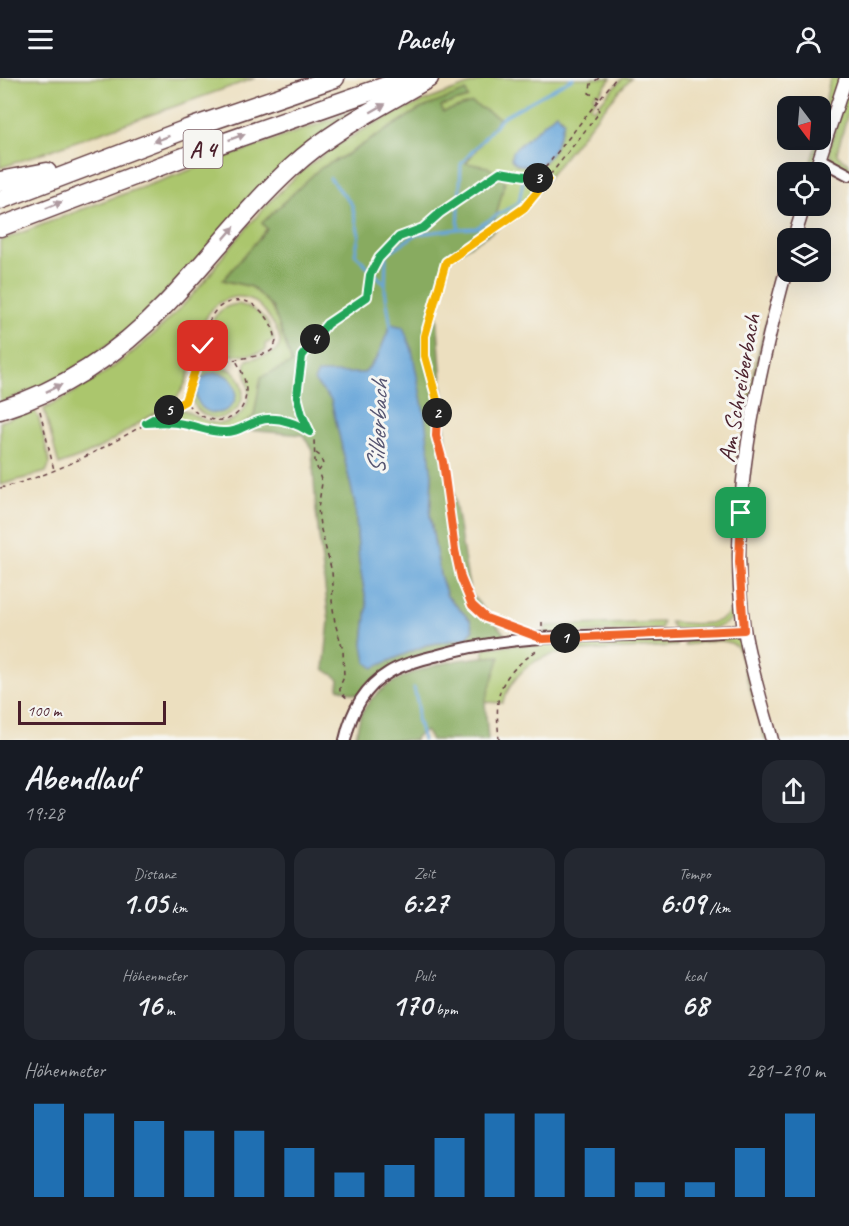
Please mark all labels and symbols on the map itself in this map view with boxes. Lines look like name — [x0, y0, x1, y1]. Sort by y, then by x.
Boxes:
north arrow — [777, 96, 831, 150]
one-way arrow — [370, 103, 387, 113]
road number: A 4 — [184, 130, 222, 168]
one-way arrow — [228, 132, 246, 142]
one-way arrow — [151, 134, 169, 144]
pin: 3 — [523, 163, 553, 193]
one-way arrow — [46, 200, 64, 210]
one-way arrow — [222, 225, 236, 240]
street label: Am Schreiberbach — [711, 310, 767, 465]
pin — [177, 320, 228, 371]
pin: 4 — [300, 324, 330, 354]
water label: Silberbach — [359, 377, 396, 475]
one-way arrow — [46, 384, 63, 393]
pin: 5 — [154, 395, 184, 425]
pin: 2 — [422, 398, 452, 428]
pin — [715, 487, 766, 538]
pin: 1 — [550, 623, 580, 653]
scale bar — [18, 698, 166, 726]

